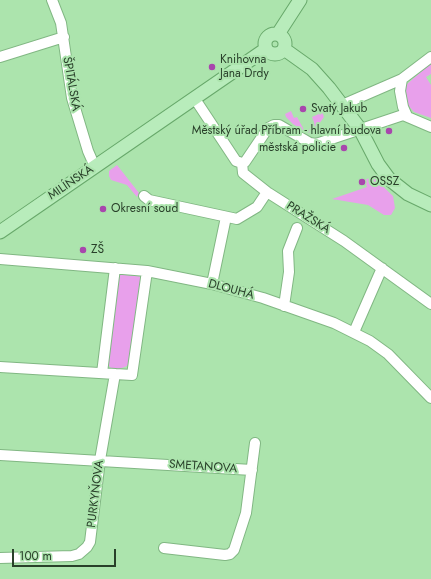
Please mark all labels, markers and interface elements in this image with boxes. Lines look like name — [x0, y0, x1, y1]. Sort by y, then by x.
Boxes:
place label: Knihovna Jana Drdy — [220, 53, 269, 81]
street label: ŠPITÁLSKÁ — [59, 56, 83, 112]
marker: Knihovna Jana Drdy — [207, 62, 217, 72]
place label: Svatý Jakub — [311, 102, 367, 116]
marker: Svatý Jakub — [298, 104, 308, 114]
place label: Městský úřad Příbram - hlavní budova — [192, 124, 381, 138]
marker: Městský úřad Příbram - hlavní budova — [384, 126, 394, 136]
place label: městská policie — [259, 141, 336, 155]
marker: městská policie — [339, 143, 349, 153]
street label: MILÍNSKÁ — [46, 163, 96, 203]
place label: OSSZ — [370, 175, 399, 189]
marker: OSSZ — [357, 177, 367, 187]
street label: PRAŽSKÁ — [283, 199, 333, 237]
place label: Okresní soud — [111, 202, 178, 216]
marker: Okresní soud — [98, 204, 108, 214]
place label: ZŠ — [91, 243, 104, 257]
marker: ZŠ — [78, 245, 88, 255]
street label: DLOUHÁ — [207, 277, 255, 303]
street label: SMETANOVA — [168, 457, 238, 477]
street label: PURKYŇOVA — [85, 460, 107, 528]
scale bar — [14, 541, 118, 567]
text: 100 m — [19, 547, 52, 565]

